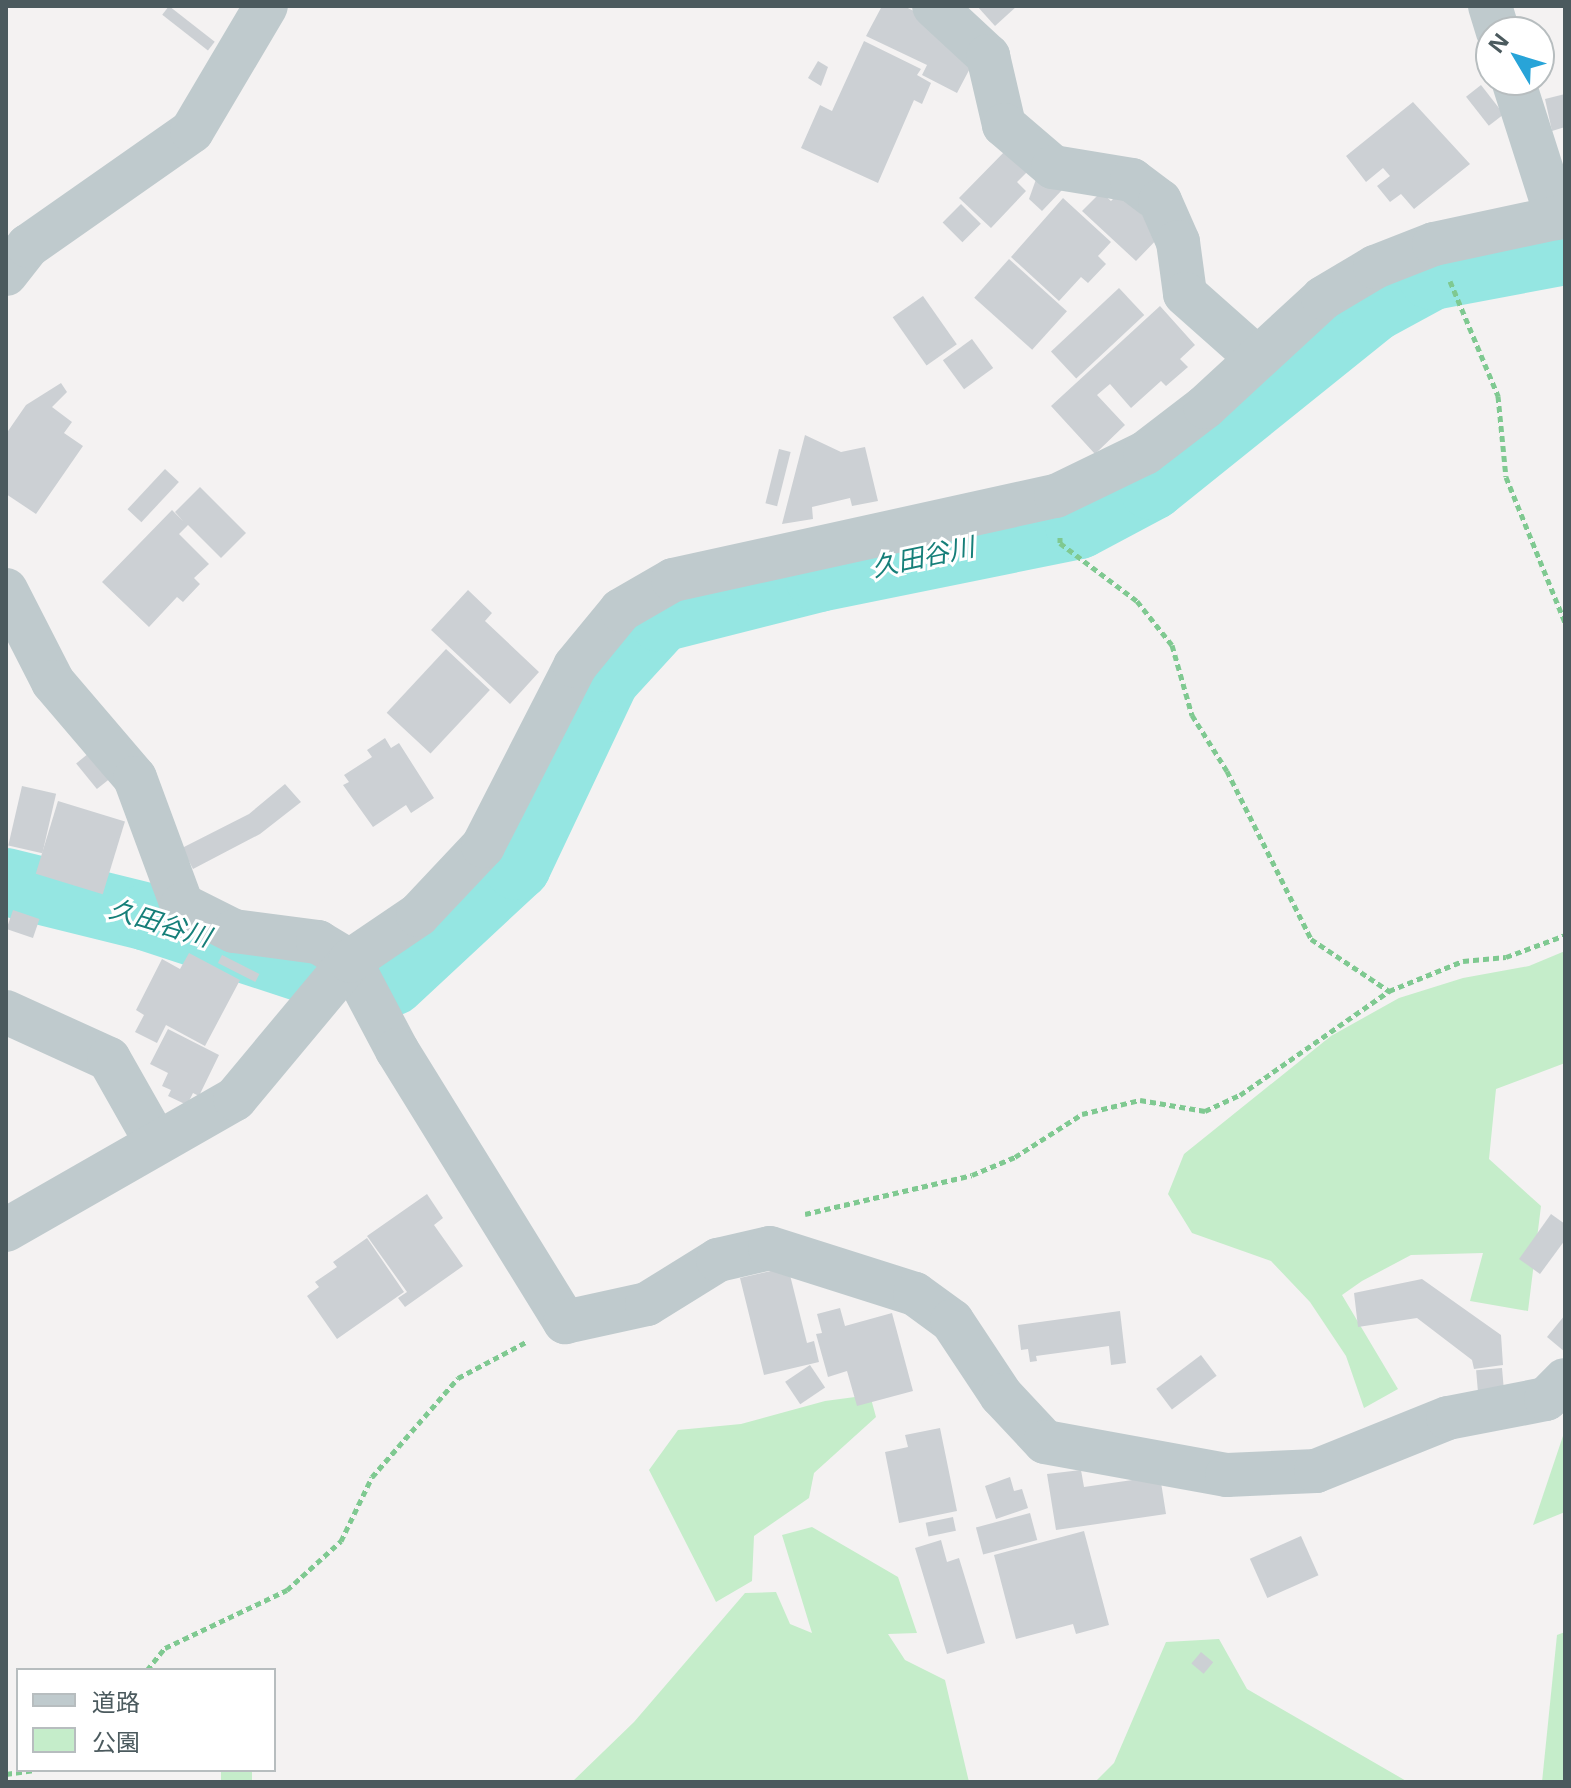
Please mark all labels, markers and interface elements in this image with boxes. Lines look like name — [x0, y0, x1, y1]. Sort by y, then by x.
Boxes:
north arrow — [1475, 16, 1555, 96]
text: N — [1480, 26, 1515, 59]
water label: 久田谷川 — [869, 531, 977, 583]
water label: 久田谷川 — [106, 893, 214, 953]
legend — [16, 1668, 276, 1772]
text: 道路 — [92, 1685, 140, 1718]
text: 公園 — [92, 1725, 140, 1758]

